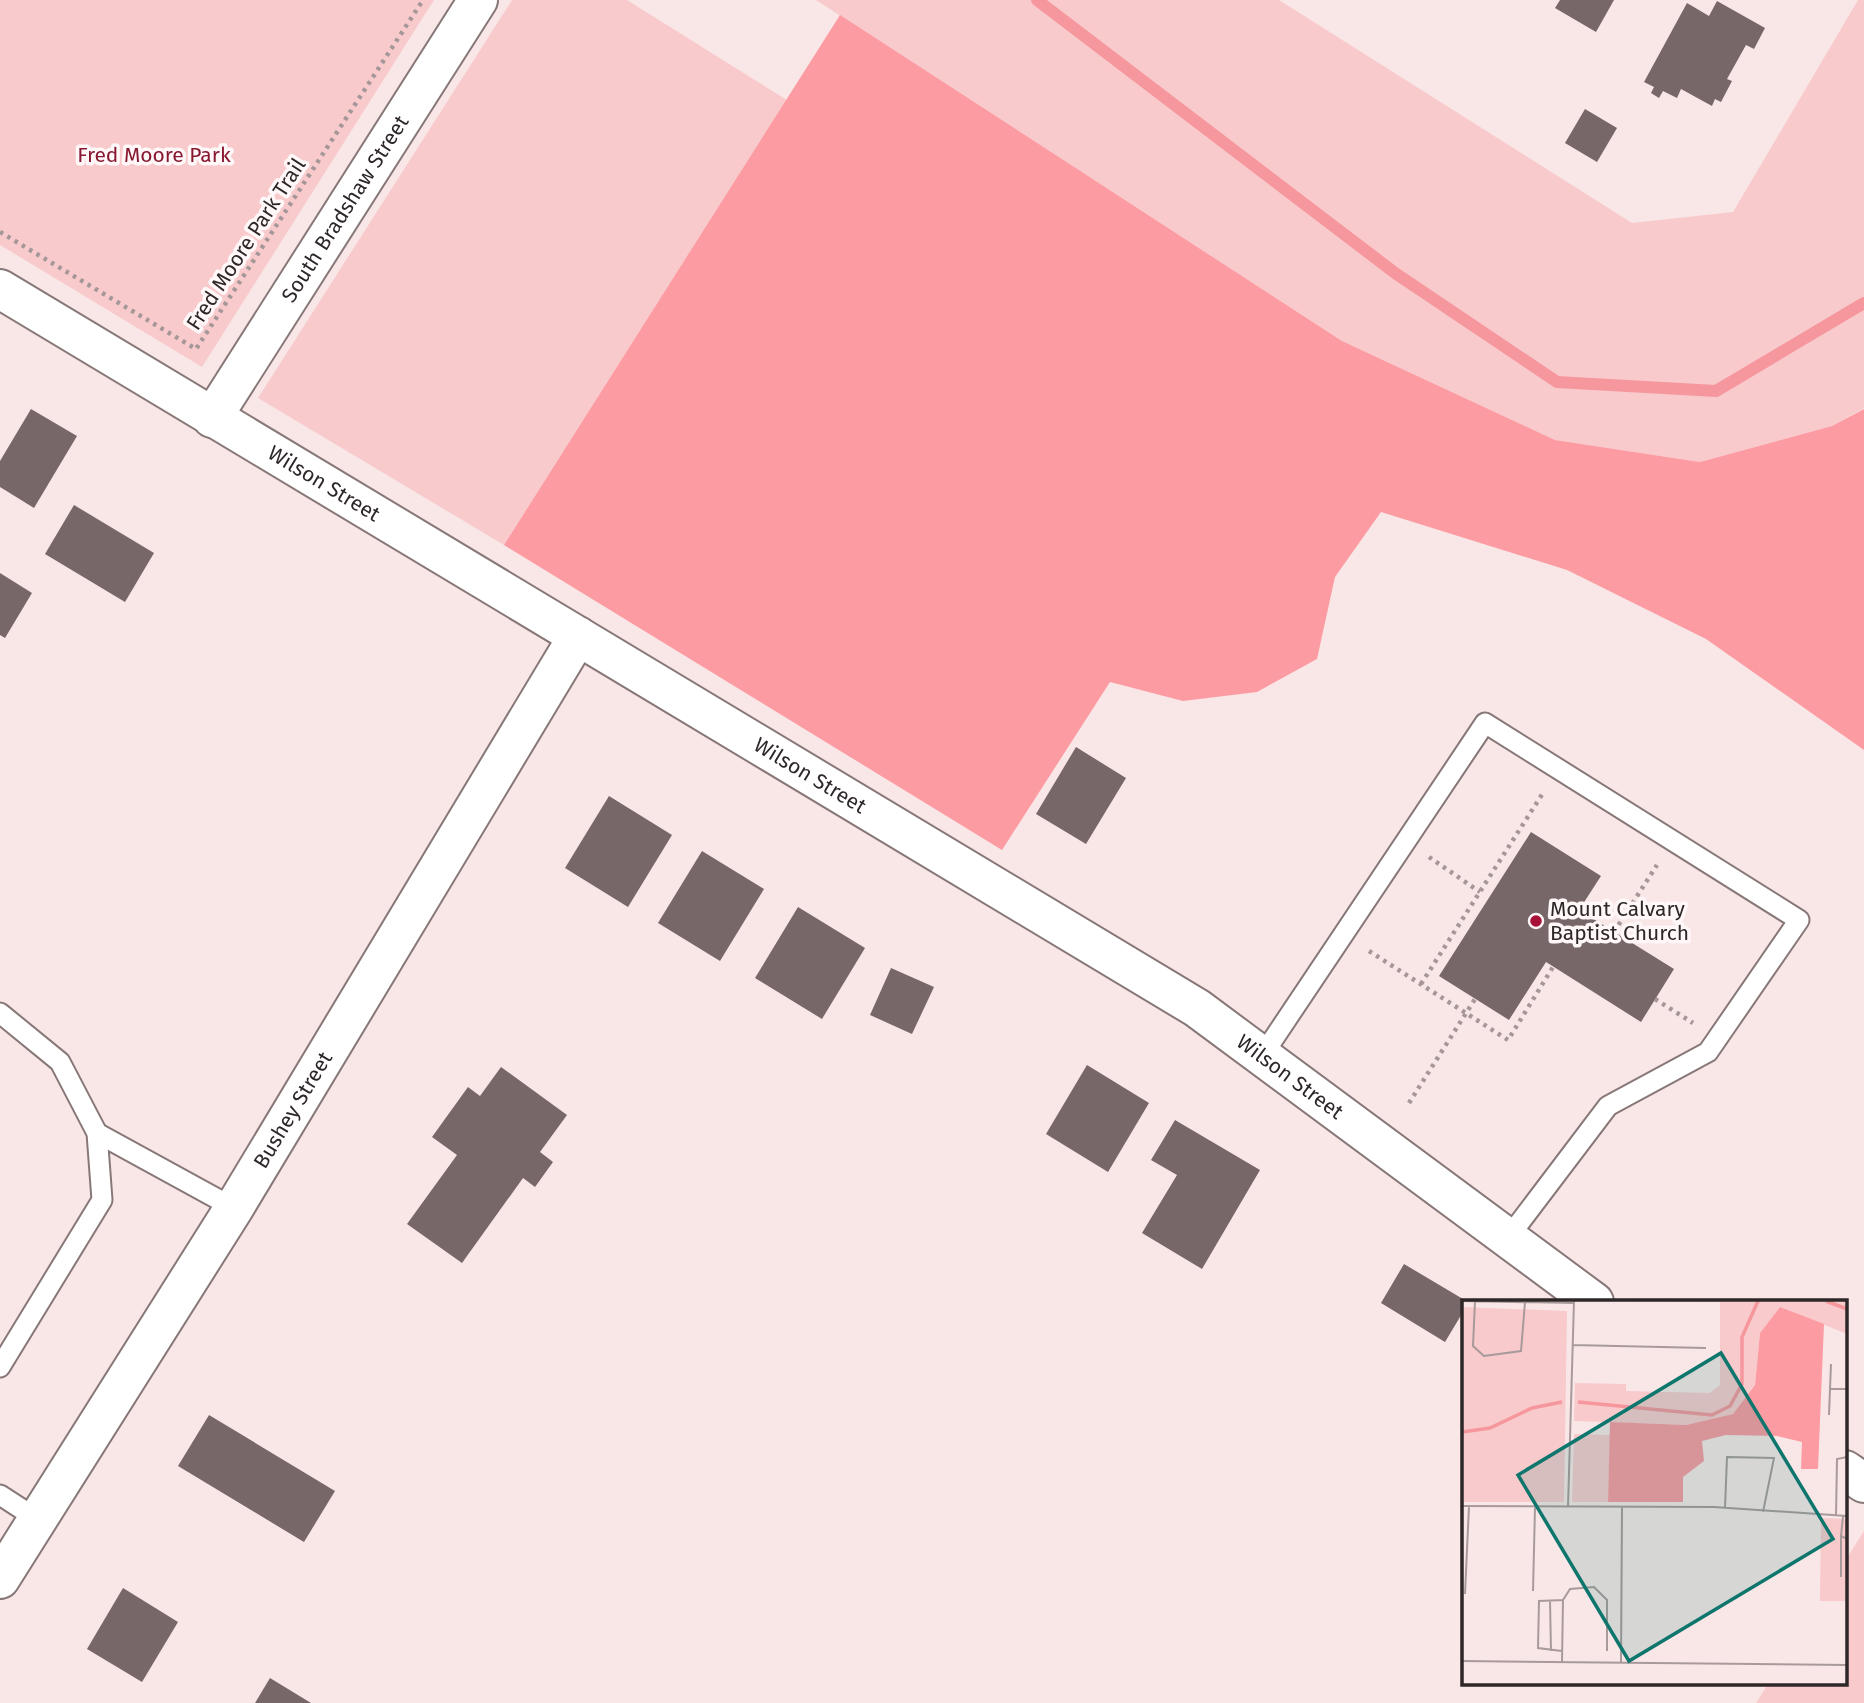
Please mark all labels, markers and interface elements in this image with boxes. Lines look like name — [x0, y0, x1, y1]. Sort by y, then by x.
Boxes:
street label: South Bradshaw Street — [276, 110, 415, 307]
park label: Fred Moore Park — [77, 142, 231, 168]
street label: Fred Moore Park Trail — [181, 153, 311, 335]
street label: Wilson Street — [263, 440, 385, 528]
street label: Wilson Street — [749, 732, 871, 820]
place label: Mount Calvary Baptist Church — [1550, 896, 1689, 946]
marker: Mount Calvary Baptist Church — [1528, 913, 1544, 929]
street label: Wilson Street — [1231, 1029, 1349, 1125]
street label: Bushey Street — [248, 1047, 338, 1173]
inset map — [1462, 1300, 1846, 1686]

